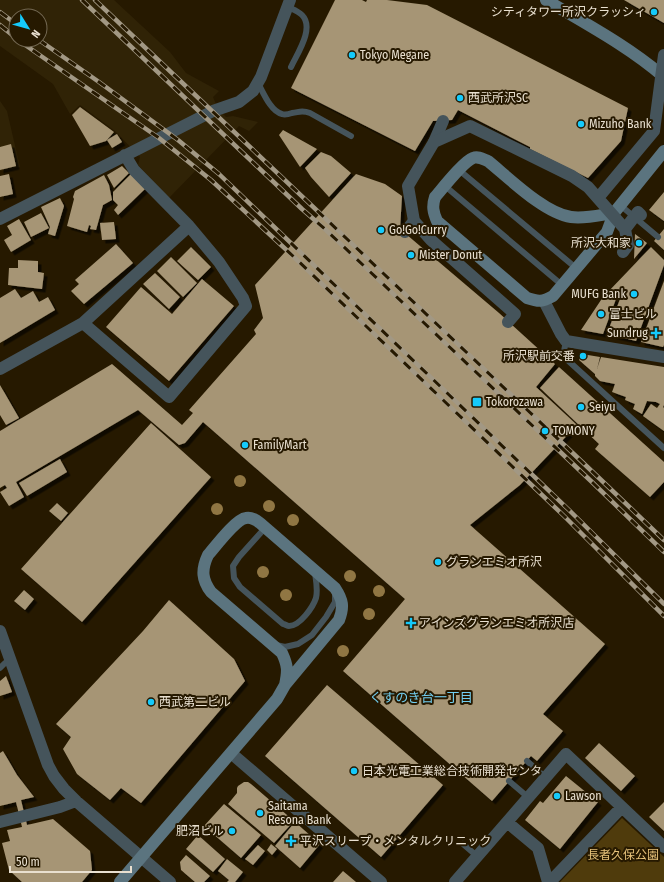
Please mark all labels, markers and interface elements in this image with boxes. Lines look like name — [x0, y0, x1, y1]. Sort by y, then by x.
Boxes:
place label: シティタワー所沢クラッシィ — [491, 5, 646, 19]
marker: シティタワー所沢クラッシィ — [649, 7, 659, 17]
north arrow — [8, 8, 48, 48]
text: N — [28, 27, 43, 40]
place label: Tokyo Megane — [360, 48, 429, 62]
marker: Tokyo Megane — [347, 50, 357, 60]
place label: 西武所沢SC — [468, 91, 528, 105]
marker: 西武所沢SC — [455, 93, 465, 103]
place label: Mizuho Bank — [589, 117, 652, 131]
marker: Mizuho Bank — [576, 119, 586, 129]
place label: Go!Go!Curry — [389, 223, 447, 237]
marker: Go!Go!Curry — [376, 225, 386, 235]
place label: 所沢大和家 — [571, 236, 631, 250]
marker: 所沢大和家 — [634, 238, 644, 248]
place label: Mister Donut — [419, 248, 482, 262]
marker: Mister Donut — [406, 250, 416, 260]
place label: MUFG Bank — [571, 287, 626, 301]
marker: MUFG Bank — [629, 289, 639, 299]
place label: 富士ビル — [609, 307, 657, 321]
marker: 富士ビル — [596, 309, 606, 319]
place label: Sundrug — [607, 326, 648, 340]
marker: Sundrug — [651, 328, 661, 338]
place label: 所沢駅前交番 — [503, 349, 575, 363]
marker: 所沢駅前交番 — [578, 351, 588, 361]
place label: Tokorozawa — [486, 395, 543, 409]
marker: Tokorozawa — [471, 396, 483, 408]
place label: Seiyu — [589, 400, 616, 414]
marker: Seiyu — [576, 402, 586, 412]
place label: TOMONY — [553, 424, 595, 438]
marker: TOMONY — [540, 426, 550, 436]
place label: FamilyMart — [253, 438, 307, 452]
marker: FamilyMart — [240, 440, 250, 450]
place label: グランエミオ所沢 — [446, 555, 542, 569]
marker: グランエミオ所沢 — [433, 557, 443, 567]
place label: アインズグランエミオ所沢店 — [419, 616, 574, 630]
marker: アインズグランエミオ所沢店 — [406, 618, 416, 628]
district label: くすのき台一丁目 — [369, 690, 473, 705]
place label: 西武第二ビル — [159, 695, 231, 709]
marker: 西武第二ビル — [146, 697, 156, 707]
place label: 日本光電工業総合技術開発センタ — [362, 764, 542, 778]
marker: 日本光電工業総合技術開発センタ — [349, 766, 359, 776]
place label: Lawson — [565, 789, 602, 803]
marker: Lawson — [552, 791, 562, 801]
place label: Saitama Resona Bank — [268, 799, 332, 827]
marker: Saitama Resona Bank — [255, 808, 265, 818]
place label: 肥沼ビル — [176, 824, 224, 838]
marker: 肥沼ビル — [227, 826, 237, 836]
place label: 平沢スリープ・メンタルクリニック — [300, 834, 491, 848]
marker: 平沢スリープ・メンタルクリニック — [285, 835, 297, 847]
scale bar — [10, 848, 131, 874]
park label: 長者久保公園 — [587, 848, 659, 862]
text: 50 m — [16, 855, 40, 869]

